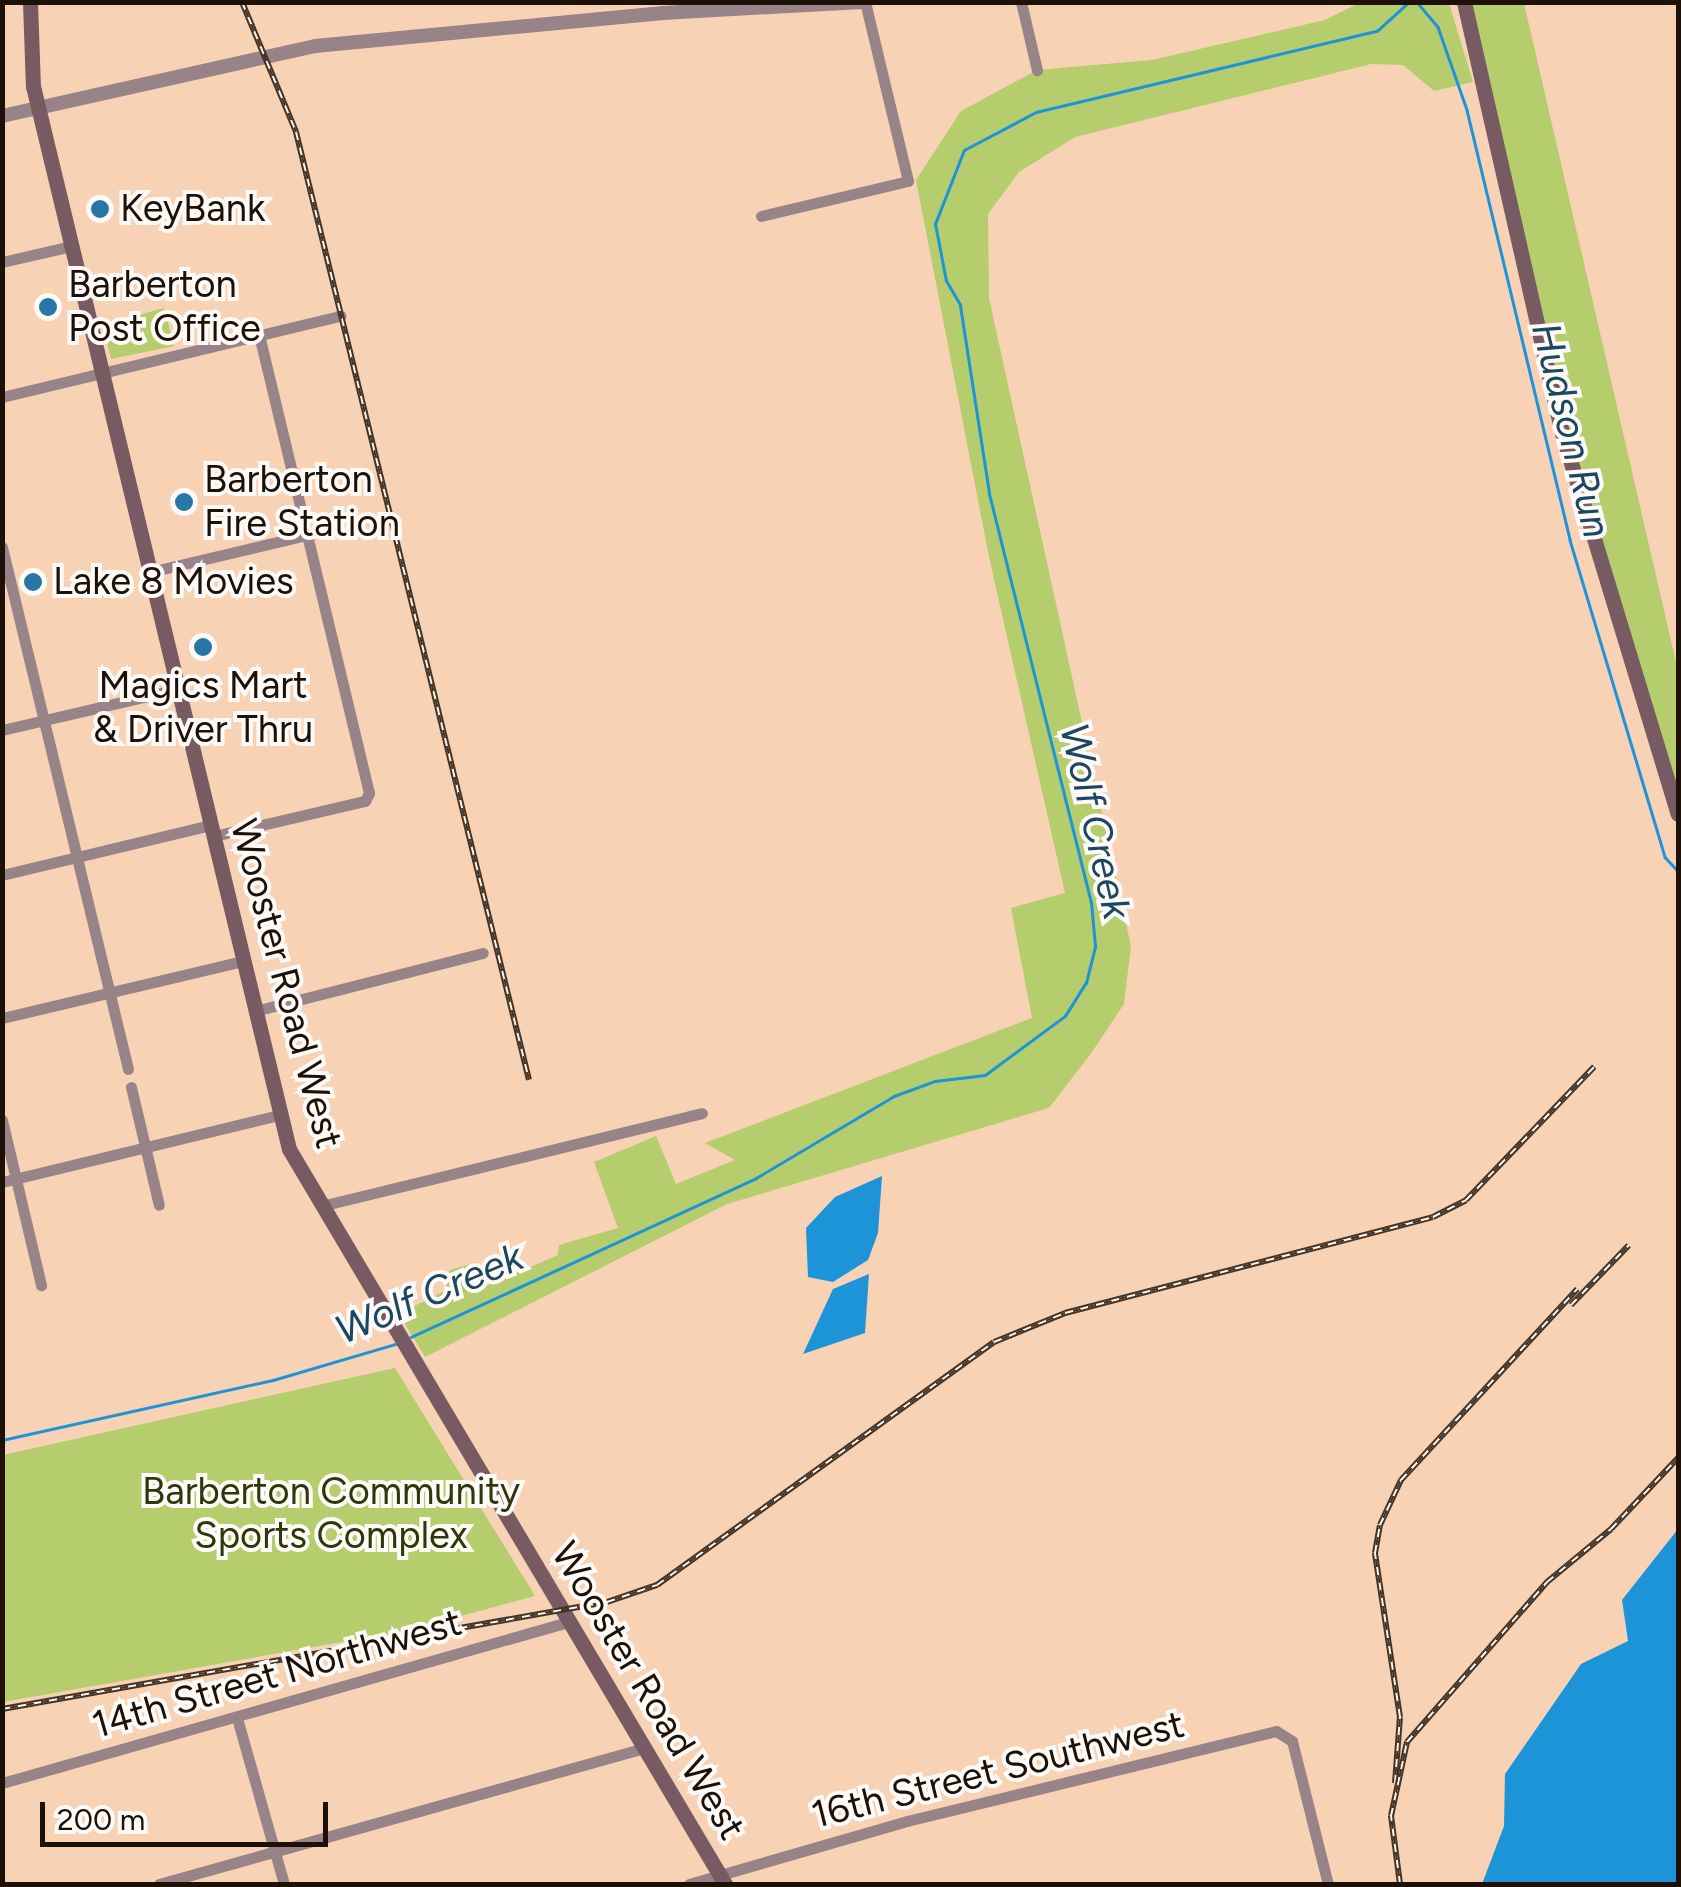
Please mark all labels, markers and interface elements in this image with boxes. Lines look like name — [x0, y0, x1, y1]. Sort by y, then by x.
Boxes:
place label: KeyBank — [120, 186, 265, 232]
marker: KeyBank — [89, 198, 111, 220]
place label: Barberton Post Office — [68, 262, 261, 352]
marker: Barberton Post Office — [37, 296, 59, 318]
water label: Hudson Run — [1522, 318, 1622, 542]
place label: Barberton Fire Station — [204, 457, 400, 546]
marker: Barberton Fire Station — [173, 491, 195, 513]
place label: Lake 8 Movies — [53, 559, 294, 605]
marker: Lake 8 Movies — [22, 571, 44, 593]
marker: Magics Mart & Driver Thru — [192, 636, 214, 658]
place label: Magics Mart & Driver Thru — [93, 663, 313, 752]
water label: Wolf Creek — [1050, 719, 1142, 923]
street label: Wooster Road West — [220, 815, 352, 1153]
water label: Wolf Creek — [328, 1232, 530, 1354]
park label: Barberton Community Sports Complex — [142, 1469, 520, 1558]
street label: Wooster Road West — [541, 1534, 755, 1848]
street label: 14th Street Northwest — [87, 1599, 467, 1749]
street label: 16th Street Southwest — [807, 1702, 1189, 1838]
scale bar — [45, 1782, 332, 1844]
text: 200 m — [57, 1801, 145, 1838]

